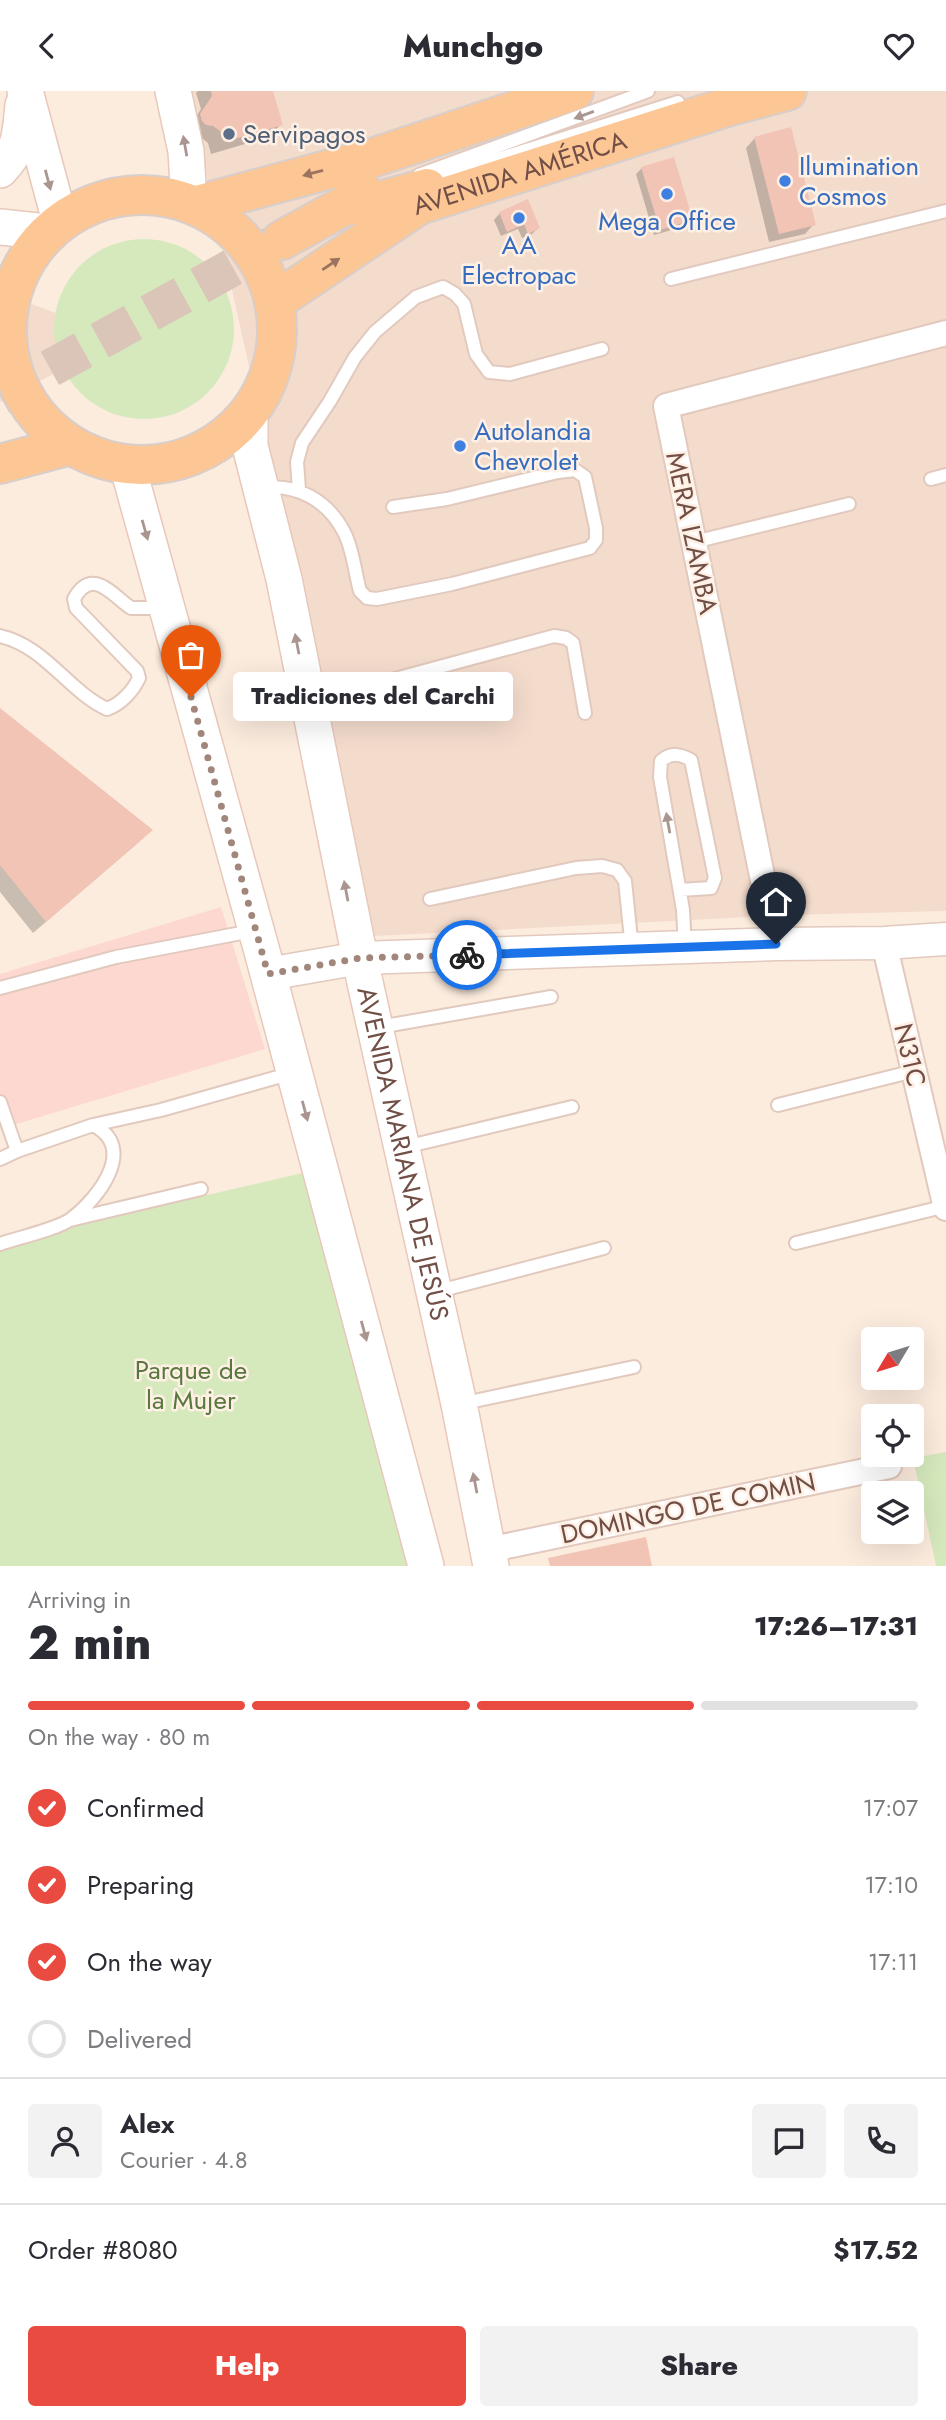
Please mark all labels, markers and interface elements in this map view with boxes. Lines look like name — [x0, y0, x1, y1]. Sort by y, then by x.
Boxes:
text: Munchgo — [403, 23, 543, 69]
icon: back — [28, 27, 66, 65]
icon: heart — [880, 27, 918, 65]
one-way arrow — [574, 109, 595, 120]
place label: Servipagos — [243, 115, 365, 153]
street label: AVENIDA AMÉRICA — [408, 121, 632, 225]
marker: Servipagos — [221, 126, 237, 142]
one-way arrow — [179, 135, 190, 157]
place label: Ilumination Cosmos — [799, 147, 919, 215]
one-way arrow — [302, 168, 324, 179]
one-way arrow — [44, 170, 54, 191]
marker: Ilumination Cosmos — [777, 173, 793, 189]
marker: Mega Office — [659, 186, 675, 202]
place label: Mega Office — [598, 202, 736, 240]
marker: AA Electropac — [511, 210, 527, 226]
place label: AA Electropac — [462, 226, 576, 294]
one-way arrow — [322, 257, 340, 271]
place label: Autolandia Chevrolet — [474, 412, 591, 480]
marker: Autolandia Chevrolet — [452, 438, 468, 454]
street label: MERA IZAMBA — [656, 448, 728, 618]
one-way arrow — [140, 520, 151, 542]
pin — [161, 625, 221, 697]
one-way arrow — [291, 633, 302, 655]
icon: bag — [172, 636, 210, 674]
callout: Tradiciones del Carchi — [233, 673, 513, 721]
text: Tradiciones del Carchi — [251, 679, 495, 713]
one-way arrow — [662, 812, 673, 834]
pin — [746, 872, 806, 944]
one-way arrow — [341, 880, 352, 902]
icon: home — [757, 883, 795, 921]
courier — [432, 920, 502, 990]
icon: bike — [448, 936, 486, 974]
street label: AVENIDA MARIANA DE JESÚS — [347, 983, 459, 1324]
street label: N31C — [884, 1020, 936, 1090]
one-way arrow — [300, 1100, 311, 1122]
one-way arrow — [359, 1321, 369, 1342]
north arrow — [861, 1327, 924, 1389]
map controls — [861, 1327, 924, 1544]
park label: Parque de la Mujer — [135, 1351, 247, 1419]
button: locate — [861, 1404, 924, 1467]
street label: DOMINGO DE COMIN — [557, 1462, 819, 1554]
one-way arrow — [469, 1472, 480, 1494]
button: layers — [861, 1481, 924, 1544]
text: Arriving in — [28, 1583, 131, 1617]
text: 17:26–17:31 — [754, 1607, 918, 1645]
text: 2 min — [28, 1610, 152, 1676]
text: On the way · 80 m — [28, 1720, 210, 1754]
icon: check — [28, 1789, 66, 1827]
text: Confirmed — [87, 1789, 204, 1827]
text: 17:07 — [863, 1791, 918, 1825]
icon: check — [28, 1866, 66, 1904]
text: Preparing — [87, 1866, 194, 1904]
text: 17:10 — [865, 1868, 918, 1902]
icon: check — [28, 1943, 66, 1981]
text: On the way — [87, 1943, 212, 1981]
text: 17:11 — [868, 1945, 918, 1979]
text: Delivered — [87, 2020, 192, 2058]
button: person — [28, 2104, 102, 2178]
button: chat — [752, 2104, 826, 2178]
button: phone — [844, 2104, 918, 2178]
text: Alex — [120, 2105, 174, 2143]
text: Courier · 4.8 — [120, 2143, 248, 2177]
text: Order #8080 — [28, 2231, 178, 2269]
text: $17.52 — [833, 2231, 918, 2269]
button: Help — [28, 2326, 466, 2406]
button: Share — [480, 2326, 918, 2406]

